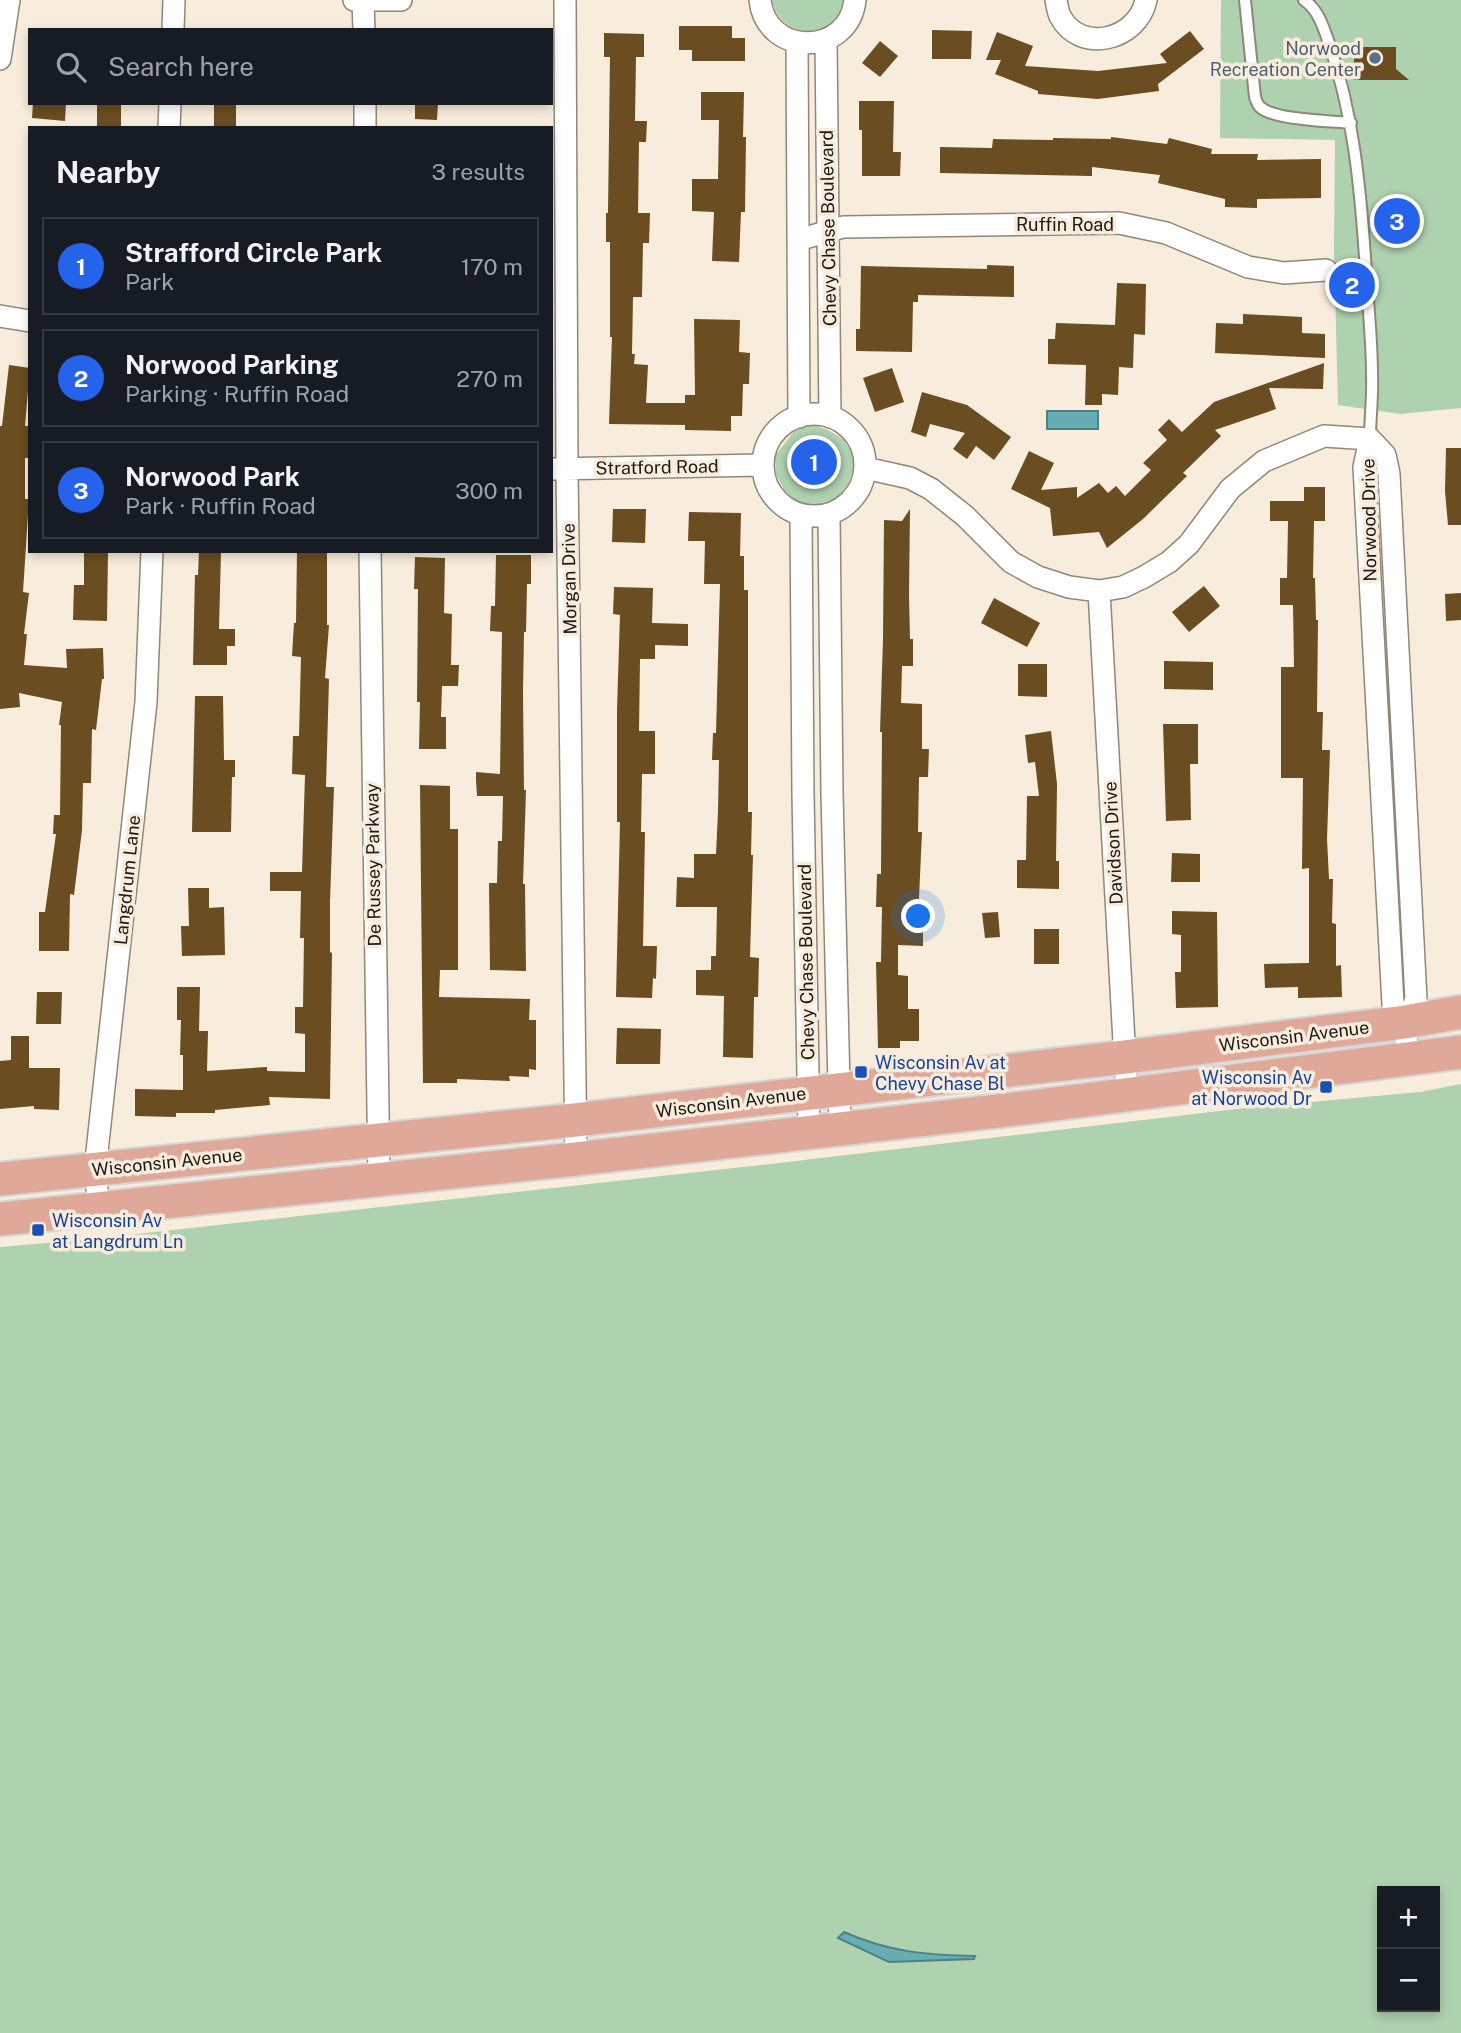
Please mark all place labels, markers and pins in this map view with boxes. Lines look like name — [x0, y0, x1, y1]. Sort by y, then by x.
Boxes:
place label: Norwood Recreation Center — [1210, 38, 1361, 80]
marker: Norwood Recreation Center — [1367, 50, 1383, 66]
pin: 3 — [1374, 195, 1420, 247]
pin: 2 — [1329, 259, 1375, 311]
pin: 1 — [791, 436, 837, 488]
place label: Wisconsin Av at Chevy Chase Bl — [875, 1052, 1006, 1094]
marker: Wisconsin Av at Chevy Chase Bl — [853, 1064, 869, 1080]
place label: Wisconsin Av at Norwood Dr — [1191, 1067, 1312, 1109]
marker: Wisconsin Av at Norwood Dr — [1318, 1079, 1334, 1095]
place label: Wisconsin Av at Langdrum Ln — [52, 1210, 183, 1252]
marker: Wisconsin Av at Langdrum Ln — [30, 1222, 46, 1238]

